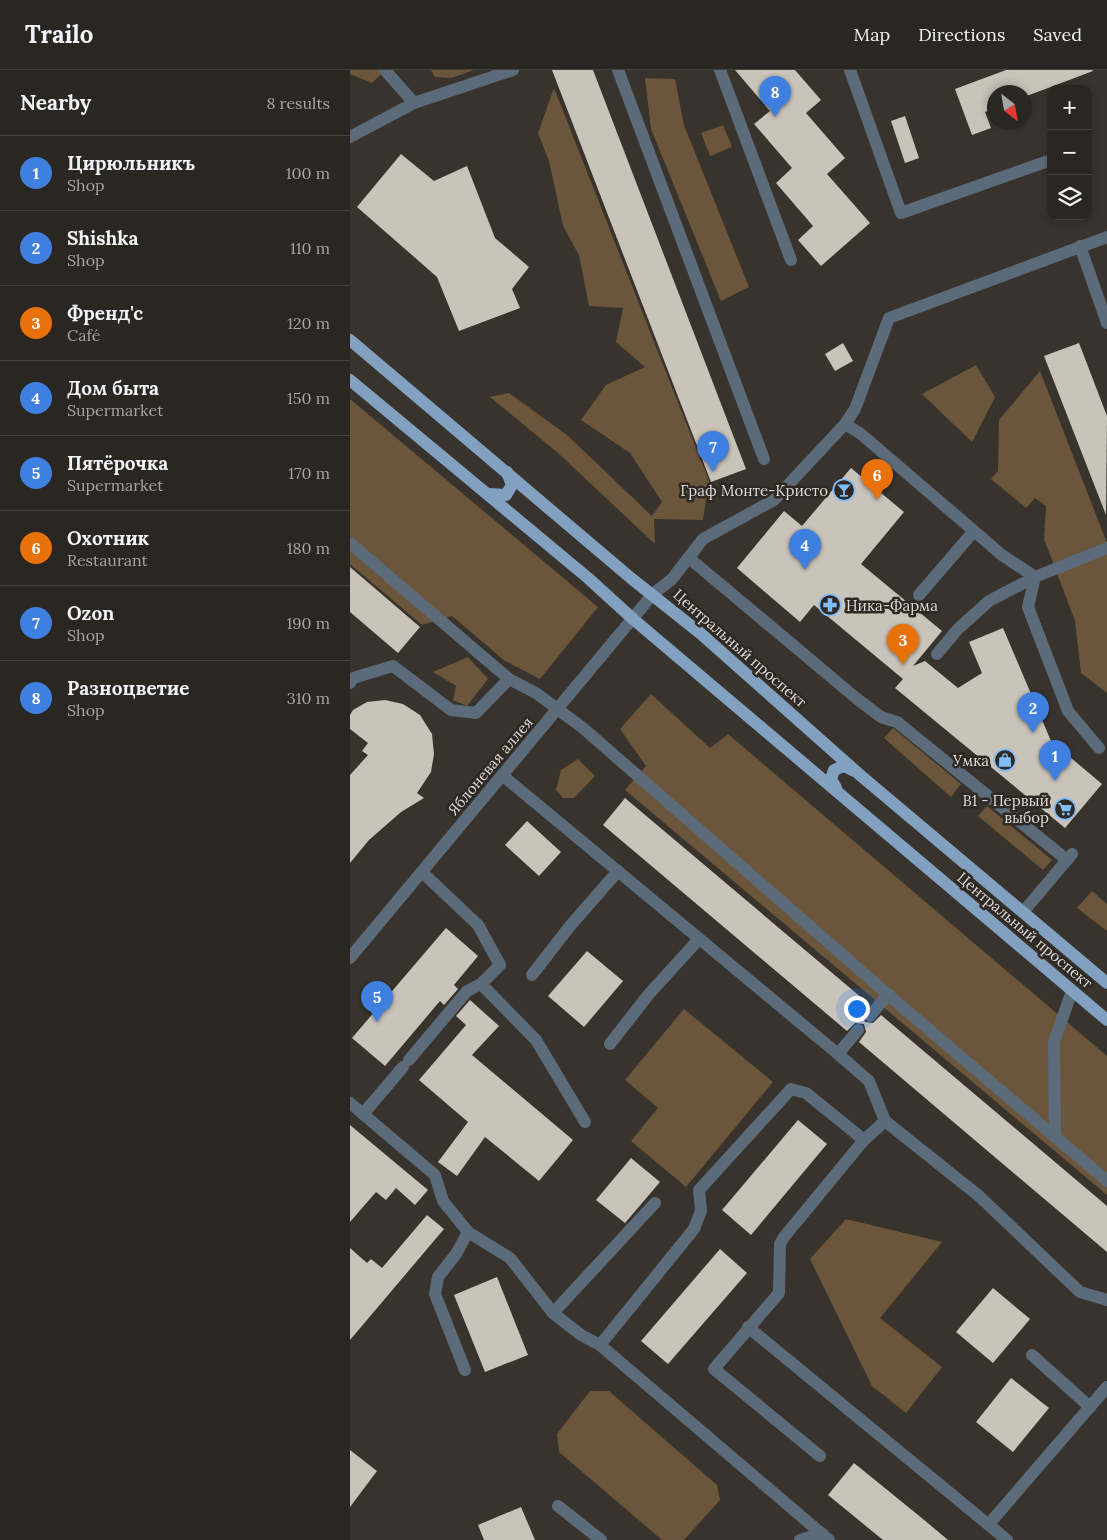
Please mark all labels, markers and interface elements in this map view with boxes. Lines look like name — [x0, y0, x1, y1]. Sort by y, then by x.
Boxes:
text: Trailo — [25, 19, 93, 50]
text: Map — [854, 23, 890, 46]
text: Directions — [918, 23, 1005, 46]
text: Saved — [1033, 23, 1082, 46]
pin: 8 — [759, 76, 791, 117]
north arrow — [987, 85, 1032, 130]
map controls — [1047, 85, 1092, 220]
button: + — [1047, 85, 1092, 130]
text: Nearby — [20, 89, 91, 116]
text: 8 results — [266, 93, 330, 113]
button: − — [1047, 130, 1092, 175]
text: Цирюльникъ — [67, 151, 195, 175]
text: 1 — [33, 163, 39, 183]
text: 100 m — [286, 163, 330, 183]
text: Shop — [67, 175, 105, 195]
button: layers — [1047, 175, 1092, 220]
text: Shishka — [67, 226, 138, 250]
text: 2 — [32, 238, 40, 258]
text: 110 m — [290, 238, 330, 258]
text: Shop — [67, 250, 105, 270]
text: Френд'с — [67, 301, 143, 325]
text: 3 — [32, 313, 40, 333]
text: 120 m — [287, 313, 330, 333]
text: Café — [67, 325, 100, 345]
text: Дом быта — [67, 376, 159, 400]
text: 4 — [32, 388, 40, 408]
text: 150 m — [287, 388, 330, 408]
text: Supermarket — [67, 400, 163, 420]
pin: 7 — [697, 431, 729, 472]
text: Пятёрочка — [67, 451, 168, 475]
pin: 6 — [861, 459, 893, 500]
text: 5 — [32, 463, 40, 483]
text: 170 m — [288, 463, 330, 483]
text: Supermarket — [67, 475, 163, 495]
bar icon: Граф Монте-Кристо — [832, 478, 856, 502]
place label: Граф Монте-Кристо — [680, 481, 828, 500]
text: Охотник — [67, 526, 149, 550]
pin: 4 — [789, 529, 821, 570]
text: 6 — [31, 538, 41, 558]
text: 180 m — [287, 538, 330, 558]
text: Restaurant — [67, 550, 148, 570]
street label: Центральный проспект — [669, 585, 811, 712]
pharmacy icon: Ника-Фарма — [818, 593, 842, 617]
place label: Ника-Фарма — [846, 596, 938, 615]
text: Ozon — [67, 601, 114, 625]
text: 7 — [32, 613, 40, 633]
text: 190 m — [286, 613, 330, 633]
pin: 3 — [887, 624, 919, 665]
text: Shop — [67, 625, 105, 645]
text: Разноцветие — [67, 676, 189, 700]
text: 8 — [31, 688, 41, 708]
text: 310 m — [287, 688, 330, 708]
pin: 2 — [1017, 692, 1049, 733]
text: Shop — [67, 700, 105, 720]
street label: Яблоневая аллея — [443, 713, 537, 819]
pin: 1 — [1039, 740, 1071, 781]
shop icon: Умка — [993, 748, 1017, 772]
place label: Умка — [952, 751, 989, 770]
place label: В1 - Первый выбор — [962, 791, 1049, 827]
supermarket icon: В1 - Первый выбор — [1053, 797, 1077, 821]
street label: Центральный проспект — [953, 868, 1097, 993]
pin: 5 — [361, 981, 393, 1022]
your location — [844, 996, 870, 1022]

